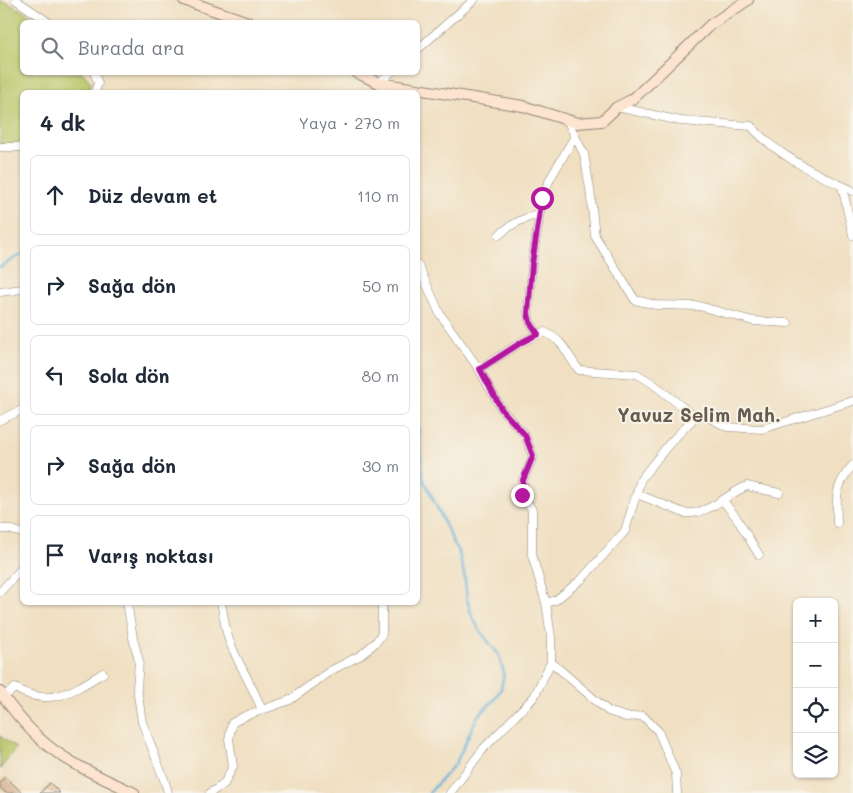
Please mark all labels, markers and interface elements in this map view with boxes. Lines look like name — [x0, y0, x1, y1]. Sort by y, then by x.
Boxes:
search box — [20, 20, 420, 75]
icon: search — [38, 34, 66, 62]
text: Burada ara — [78, 35, 185, 60]
text: 4 dk — [40, 109, 86, 136]
text: Yaya · 270 m — [298, 112, 400, 133]
icon: ahead — [41, 181, 69, 209]
text: Düz devam et — [88, 183, 217, 208]
text: 110 m — [357, 185, 399, 206]
route start — [531, 187, 554, 210]
icon: right — [41, 271, 69, 299]
text: Sağa dön — [88, 273, 176, 298]
text: 50 m — [362, 275, 399, 296]
icon: left — [41, 361, 69, 389]
text: Sola dön — [88, 363, 170, 388]
text: 80 m — [362, 365, 399, 386]
district label: Yavuz Selim Mah. — [617, 402, 781, 427]
icon: right — [41, 451, 69, 479]
text: Sağa dön — [88, 453, 176, 478]
text: 30 m — [362, 455, 399, 476]
route end — [511, 484, 534, 507]
icon: arrive — [41, 541, 69, 569]
text: Varış noktası — [88, 543, 214, 568]
map controls — [793, 598, 838, 778]
button: + — [793, 598, 838, 643]
button: − — [793, 643, 838, 688]
button: locate — [793, 688, 838, 733]
button: layers — [793, 733, 838, 778]

